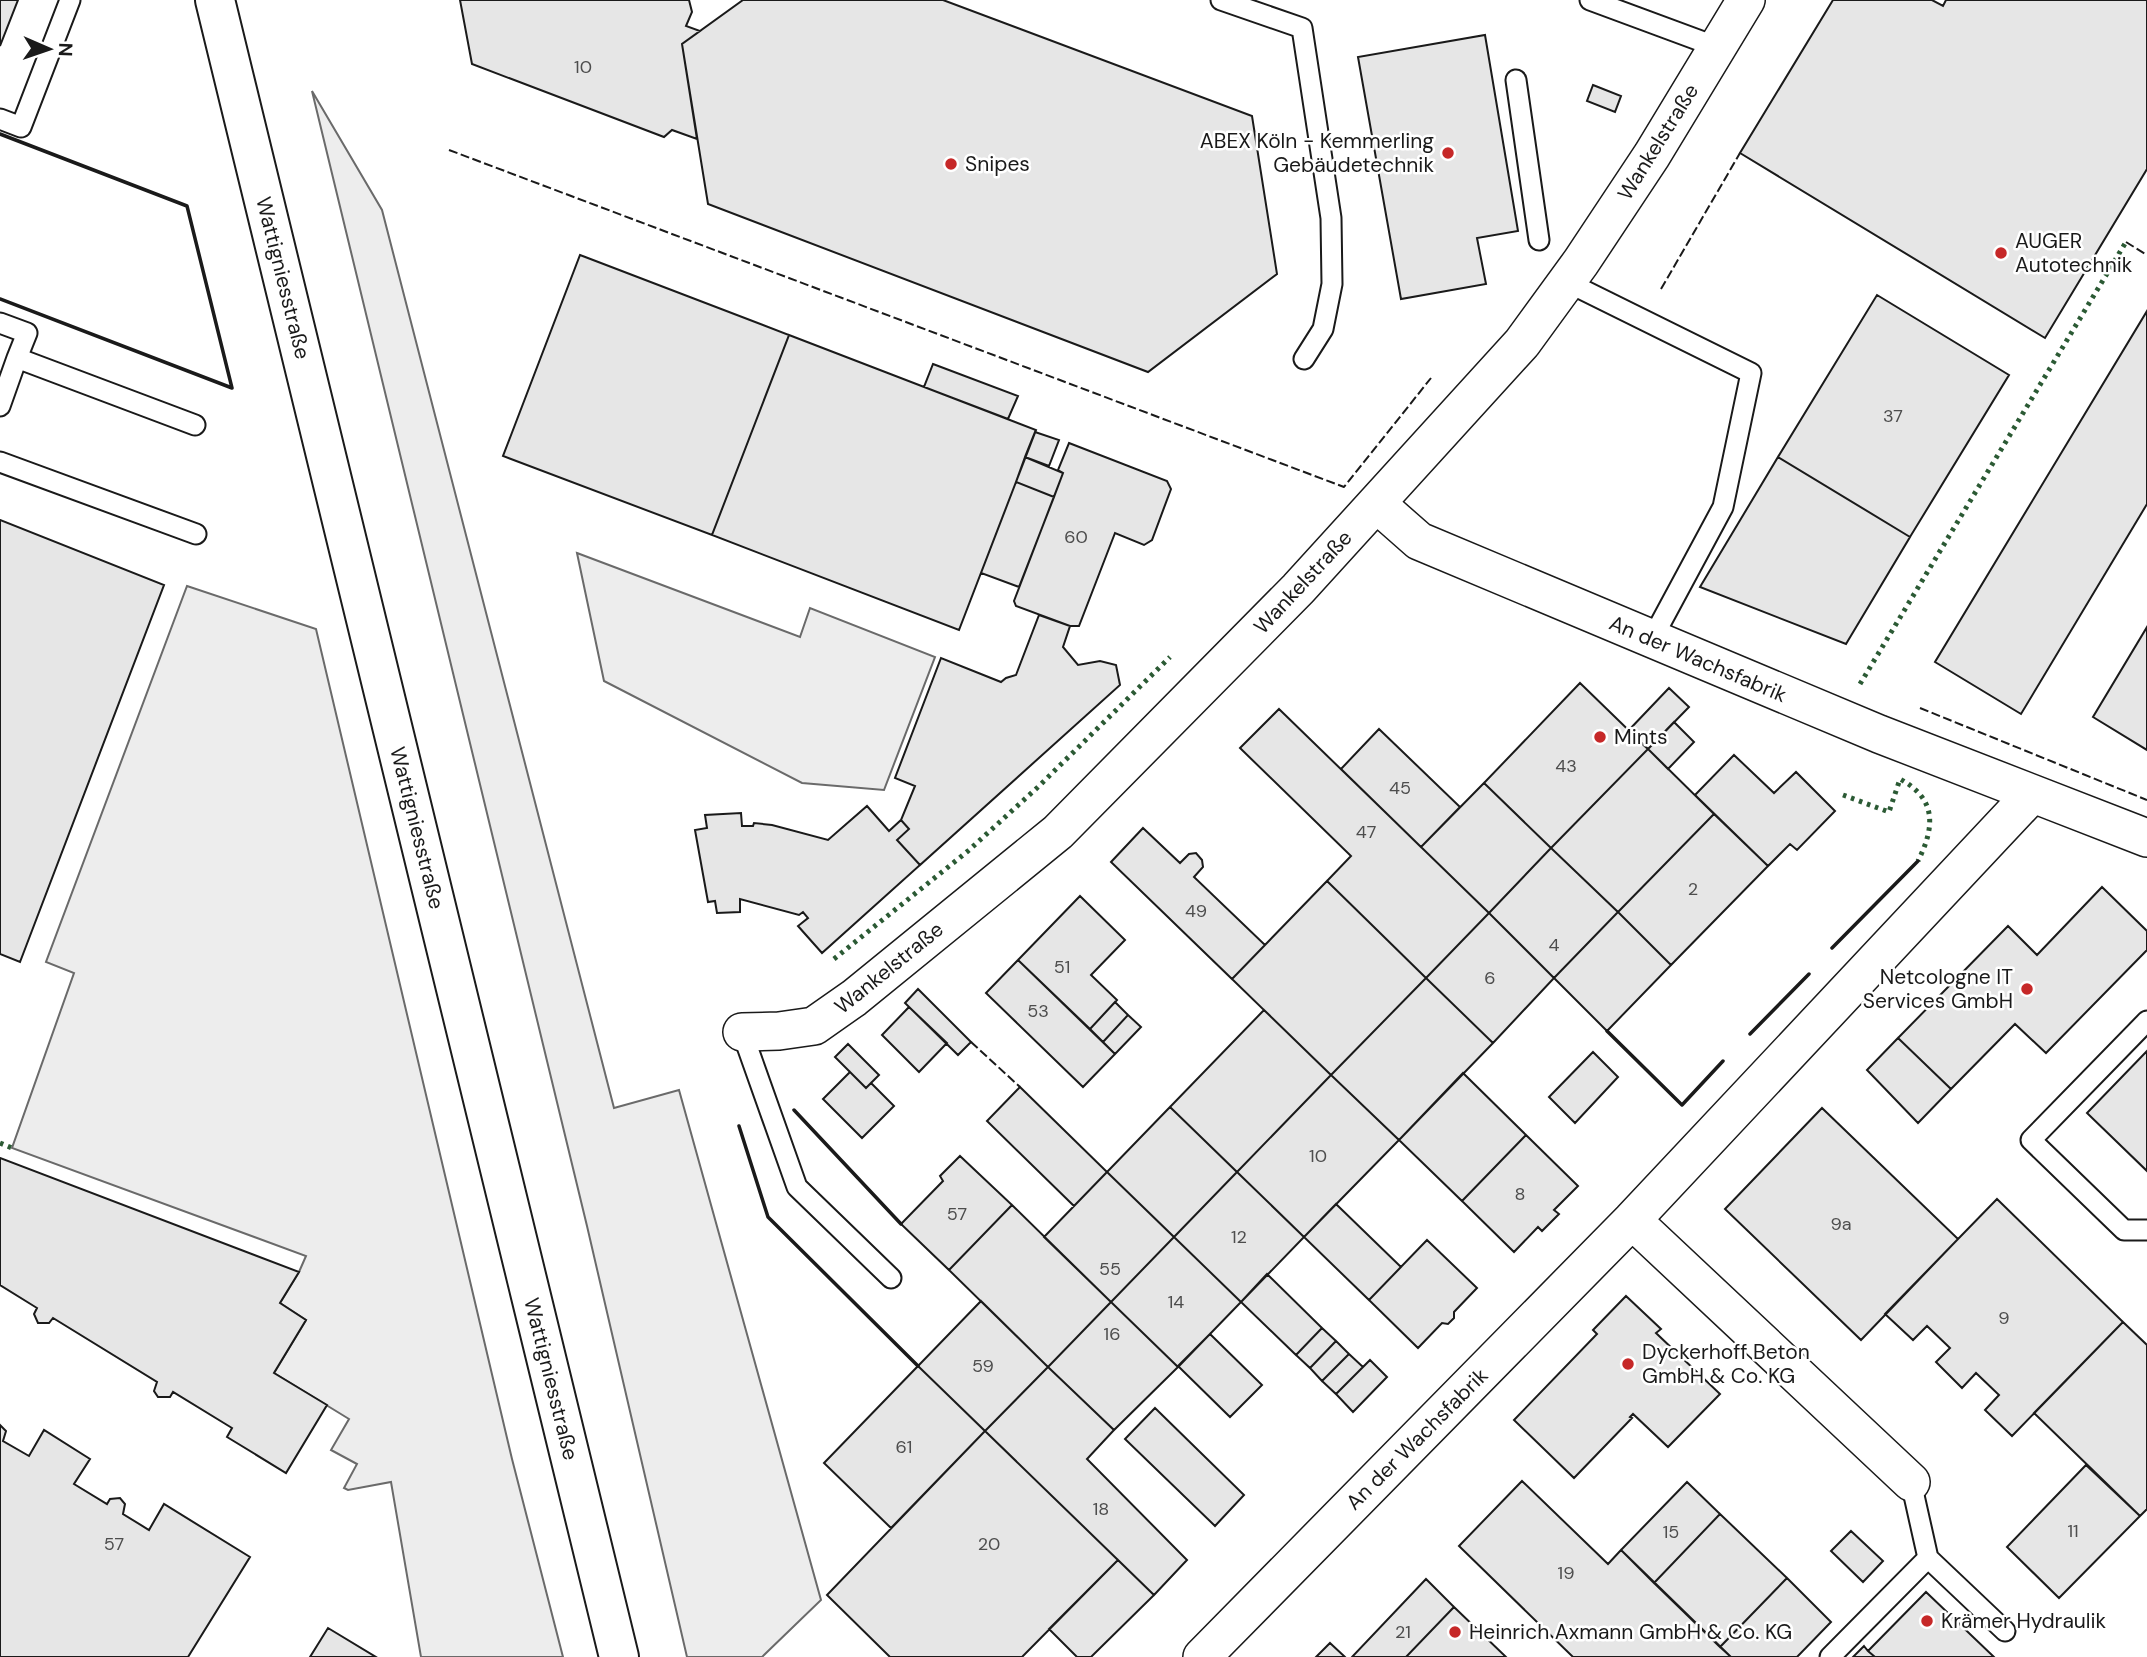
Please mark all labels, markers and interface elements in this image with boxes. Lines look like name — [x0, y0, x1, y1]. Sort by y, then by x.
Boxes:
north arrow — [14, 14, 84, 84]
text: N — [53, 42, 78, 57]
house number: 10 — [574, 55, 592, 79]
street label: Wankelstraße — [1611, 78, 1705, 205]
place label: ABEX Köln - Kemmerling Gebäudetechnik — [1200, 127, 1434, 179]
marker: ABEX Köln - Kemmerling Gebäudetechnik — [1440, 145, 1456, 161]
place label: Snipes — [965, 150, 1030, 178]
marker: Snipes — [943, 156, 959, 172]
street label: Wattigniesstraße — [249, 194, 317, 362]
place label: AUGER Autotechnik — [2015, 227, 2133, 279]
marker: AUGER Autotechnik — [1993, 245, 2009, 261]
house number: 37 — [1883, 404, 1903, 428]
street label: Wankelstraße — [1248, 524, 1358, 640]
house number: 60 — [1064, 525, 1088, 549]
street label: An der Wachsfabrik — [1605, 609, 1791, 709]
place label: Mints — [1614, 723, 1668, 751]
marker: Mints — [1592, 729, 1608, 745]
street label: Wattigniesstraße — [383, 744, 451, 912]
house number: 43 — [1555, 754, 1577, 778]
house number: 45 — [1389, 776, 1411, 800]
house number: 47 — [1356, 820, 1376, 844]
house number: 2 — [1688, 877, 1698, 901]
house number: 49 — [1185, 899, 1207, 923]
street label: Wankelstraße — [829, 915, 949, 1020]
house number: 4 — [1549, 933, 1560, 957]
house number: 51 — [1054, 955, 1070, 979]
place label: Netcologne IT Services GmbH — [1863, 963, 2013, 1015]
house number: 6 — [1484, 966, 1496, 990]
marker: Netcologne IT Services GmbH — [2019, 981, 2035, 997]
house number: 53 — [1027, 999, 1049, 1023]
house number: 10 — [1309, 1144, 1327, 1168]
house number: 8 — [1515, 1182, 1525, 1206]
house number: 57 — [947, 1202, 967, 1226]
house number: 9a — [1830, 1212, 1852, 1236]
house number: 12 — [1231, 1225, 1247, 1249]
house number: 55 — [1099, 1257, 1121, 1281]
house number: 14 — [1168, 1290, 1184, 1314]
street label: Wattigniesstraße — [517, 1295, 585, 1463]
house number: 9 — [1998, 1306, 2010, 1330]
house number: 16 — [1104, 1322, 1120, 1346]
place label: Dyckerhoff Beton GmbH & Co. KG — [1642, 1338, 1810, 1390]
house number: 59 — [972, 1354, 994, 1378]
marker: Dyckerhoff Beton GmbH & Co. KG — [1620, 1356, 1636, 1372]
street label: An der Wachsfabrik — [1340, 1362, 1494, 1516]
house number: 61 — [896, 1435, 912, 1459]
house number: 18 — [1093, 1497, 1109, 1521]
house number: 11 — [2067, 1519, 2079, 1543]
house number: 15 — [1663, 1520, 1679, 1544]
house number: 57 — [104, 1532, 124, 1556]
house number: 20 — [978, 1532, 1000, 1556]
house number: 19 — [1558, 1561, 1574, 1585]
place label: Krämer Hydraulik — [1941, 1607, 2107, 1635]
marker: Krämer Hydraulik — [1919, 1613, 1935, 1629]
place label: Heinrich Axmann GmbH & Co. KG — [1469, 1618, 1792, 1646]
house number: 21 — [1395, 1620, 1411, 1644]
marker: Heinrich Axmann GmbH & Co. KG — [1447, 1624, 1463, 1640]

